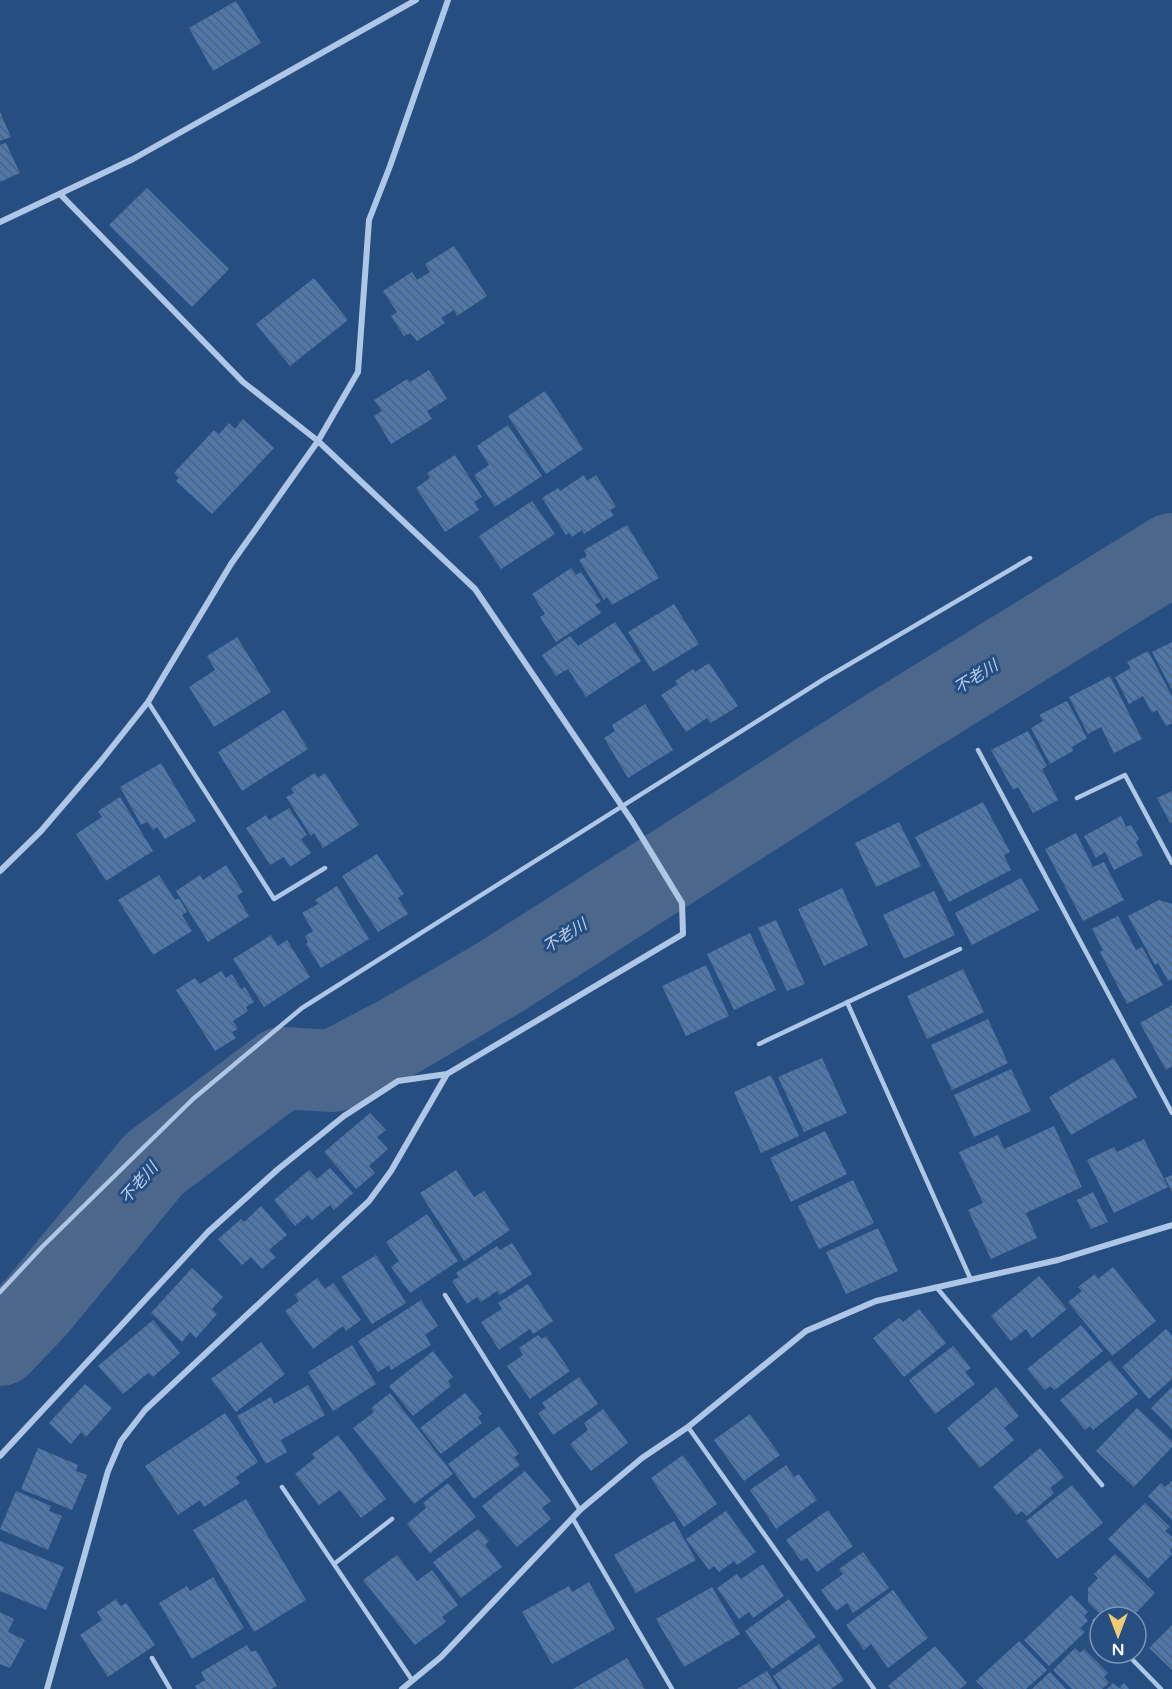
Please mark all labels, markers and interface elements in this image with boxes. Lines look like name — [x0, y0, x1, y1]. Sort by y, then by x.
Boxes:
water label: 不老川 — [950, 655, 1003, 698]
water label: 不老川 — [539, 914, 592, 957]
water label: 不老川 — [116, 1157, 164, 1208]
north arrow — [1088, 1605, 1148, 1665]
text: N — [1112, 1639, 1124, 1659]

